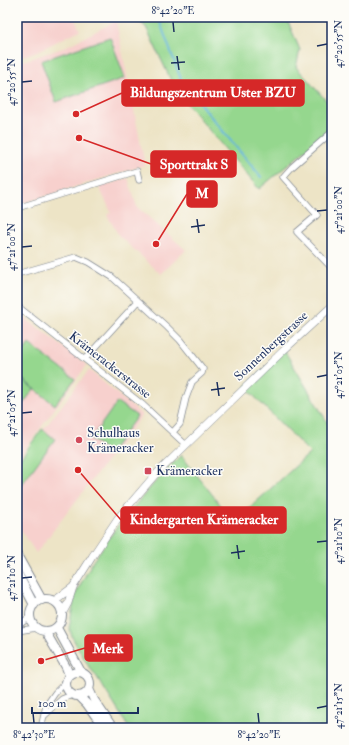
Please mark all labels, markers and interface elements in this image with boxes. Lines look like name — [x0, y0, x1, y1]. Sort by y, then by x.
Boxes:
text: 8°42'20"E — [151, 5, 195, 17]
text: 47°20'55"N — [333, 20, 345, 68]
text: 47°20'55"N — [6, 58, 18, 106]
callout: Bildungszentrum Uster BZU — [122, 80, 304, 106]
text: Bildungszentrum Uster BZU — [130, 84, 296, 102]
callout: Sporttrakt S — [151, 151, 236, 177]
text: Sporttrakt S — [160, 156, 229, 174]
callout: M — [187, 181, 217, 207]
text: M — [194, 185, 209, 202]
text: 47°21'00"N — [333, 186, 345, 234]
text: 47°21'00"N — [6, 223, 18, 271]
street label: Sonnenbergstrasse — [231, 307, 312, 384]
street label: Krämerackerstrasse — [66, 328, 155, 402]
text: 47°21'05"N — [333, 351, 345, 399]
text: 47°21'05"N — [6, 389, 18, 437]
place label: Schulhaus Krämeracker — [87, 425, 154, 456]
marker: Schulhaus Krämeracker — [74, 435, 84, 445]
place label: Krämeracker — [156, 463, 223, 479]
marker: Krämeracker — [143, 466, 153, 476]
callout: Kindergarten Krämeracker — [121, 507, 286, 533]
text: Kindergarten Krämeracker — [130, 511, 279, 529]
text: 47°21'10"N — [333, 518, 345, 564]
text: 47°21'10"N — [6, 555, 18, 601]
callout: Merk — [85, 635, 132, 661]
text: Merk — [91, 640, 124, 657]
text: 47°21'15"N — [333, 683, 345, 729]
scale bar — [32, 689, 138, 715]
text: 100 m — [38, 696, 67, 711]
text: 8°42'30"E — [13, 729, 55, 741]
text: 8°42'20"E — [237, 729, 281, 741]

